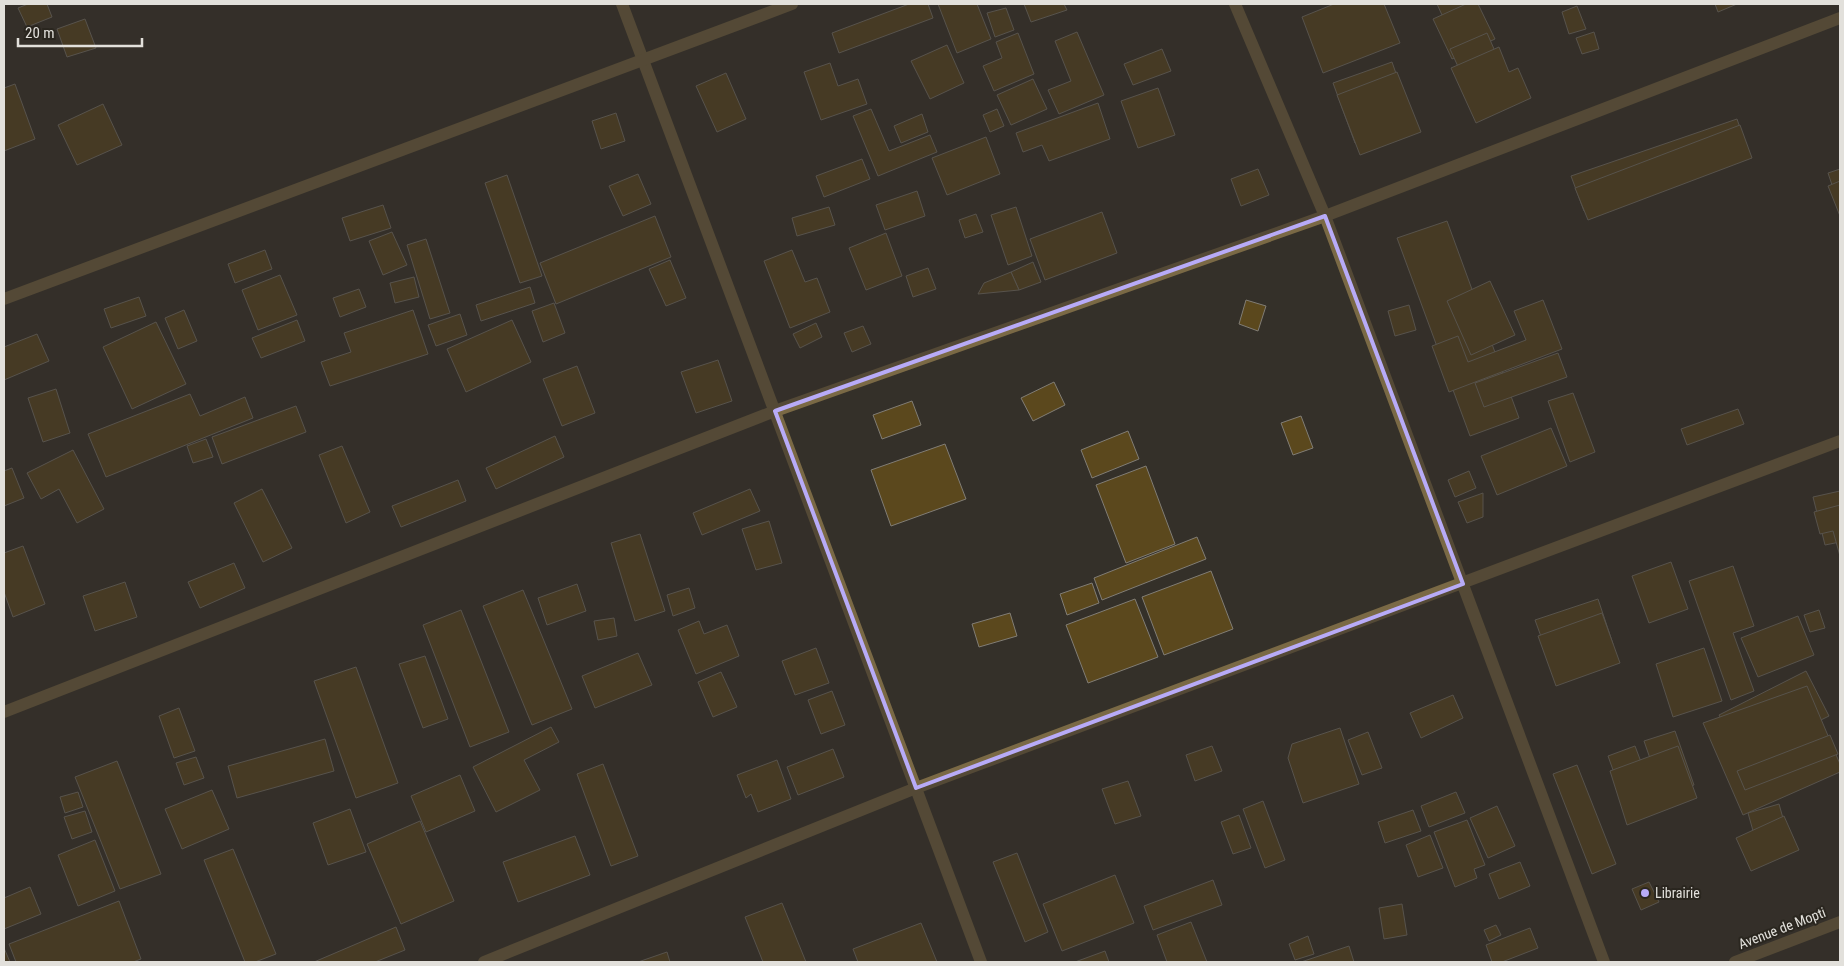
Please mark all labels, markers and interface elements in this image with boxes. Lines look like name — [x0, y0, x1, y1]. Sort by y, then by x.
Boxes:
scale bar — [18, 15, 141, 47]
text: 20 m — [25, 24, 55, 42]
place label: Librairie — [1655, 885, 1700, 901]
marker: Librairie — [1639, 887, 1651, 899]
street label: Avenue de Mopti — [1736, 904, 1828, 952]

